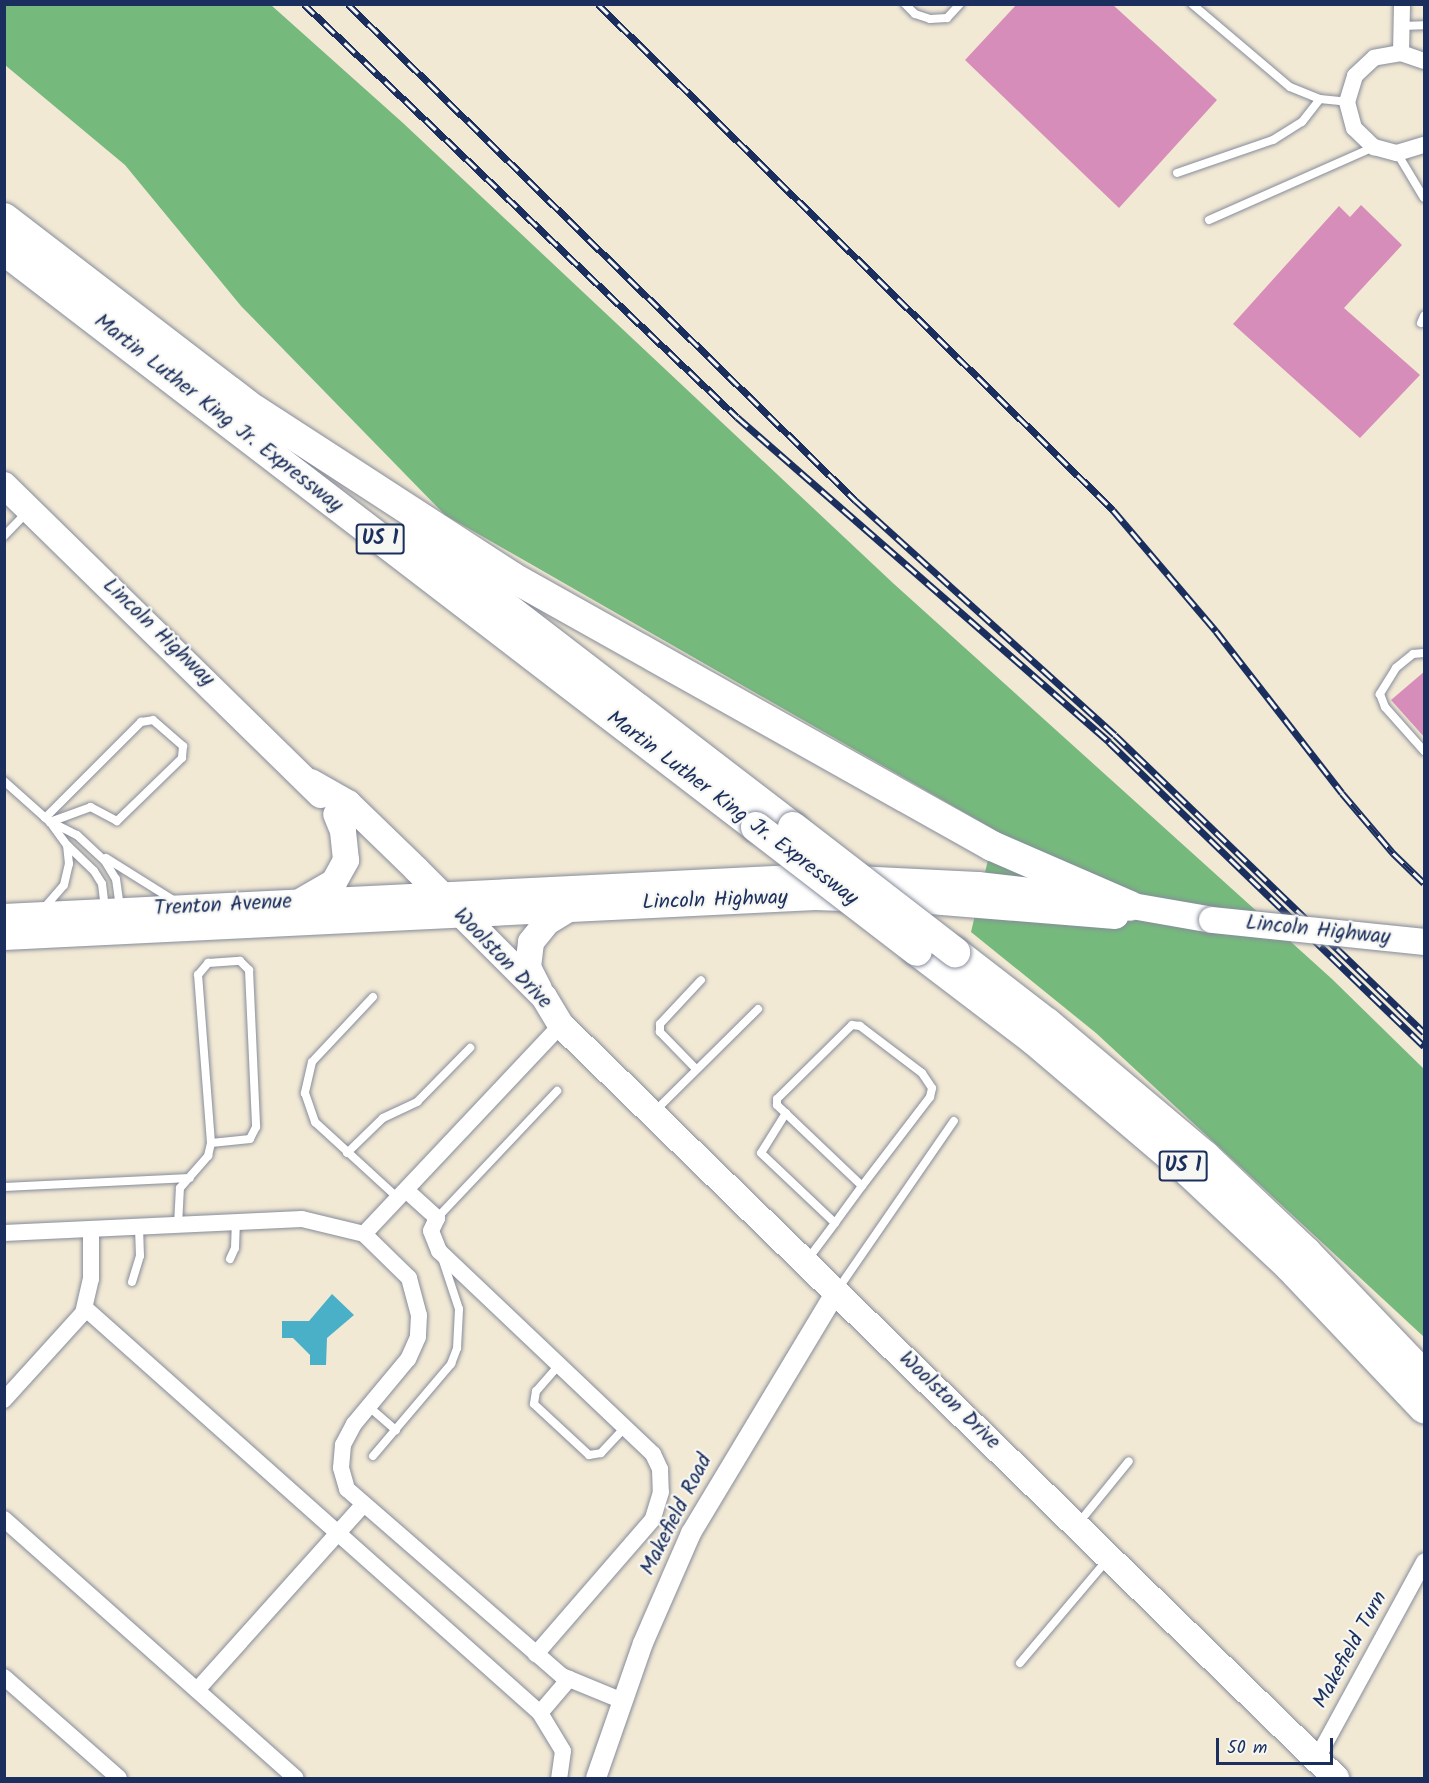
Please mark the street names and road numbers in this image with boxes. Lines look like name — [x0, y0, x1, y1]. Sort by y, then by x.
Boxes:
street label: Martin Luther King Jr. Expressway — [89, 309, 347, 519]
road number: US 1 — [354, 522, 406, 556]
street label: Lincoln Highway — [97, 573, 219, 693]
street label: Martin Luther King Jr. Expressway — [601, 706, 863, 912]
street label: Lincoln Highway — [642, 886, 788, 916]
street label: Trenton Avenue — [153, 890, 293, 922]
street label: Woolston Drive — [448, 903, 556, 1015]
street label: Lincoln Highway — [1244, 911, 1392, 951]
road number: US 1 — [1158, 1149, 1208, 1183]
street label: Woolston Drive — [893, 1347, 1005, 1455]
street label: Makefield Road — [636, 1450, 718, 1580]
street label: Makefield Turn — [1309, 1587, 1393, 1713]

